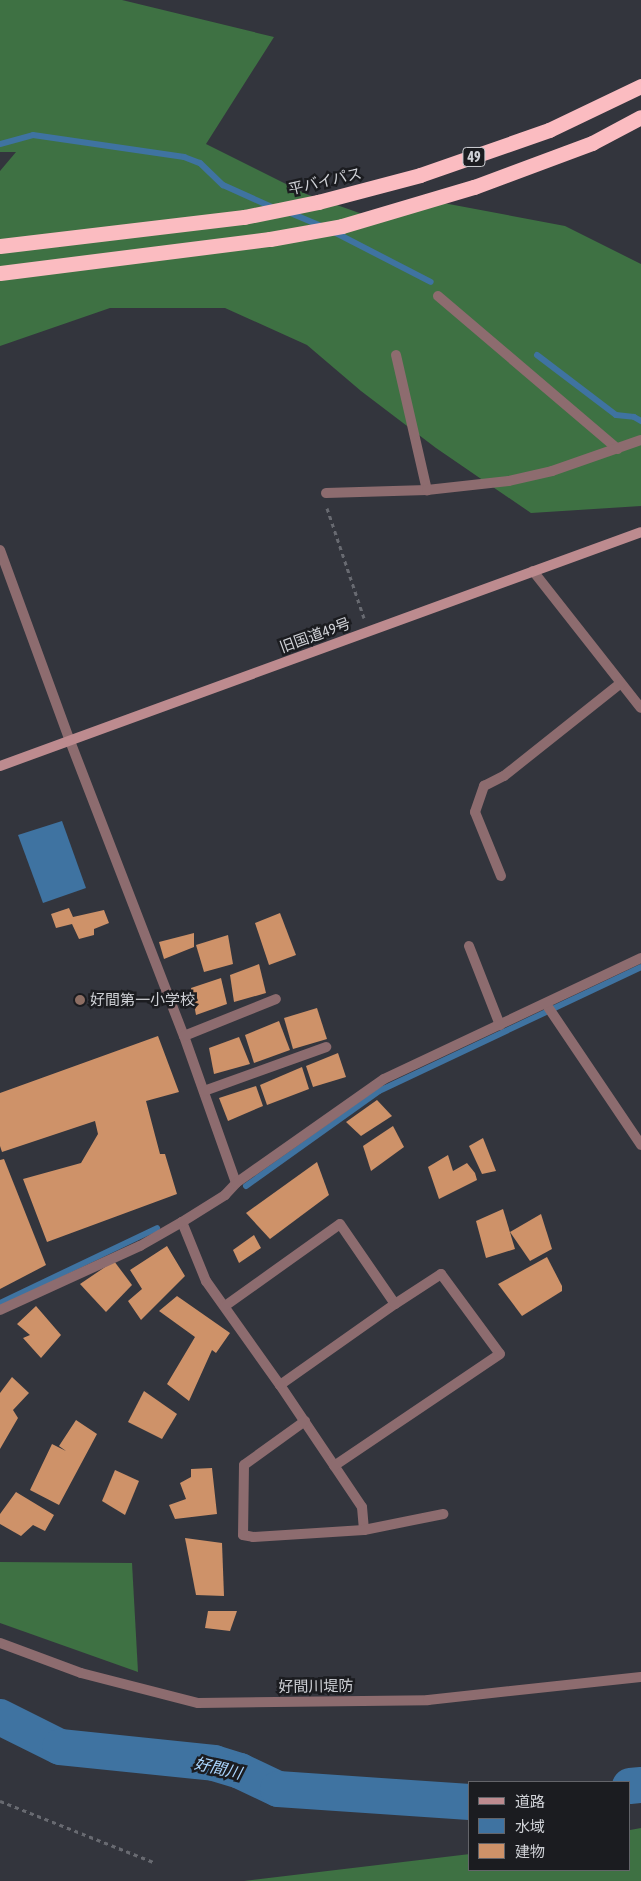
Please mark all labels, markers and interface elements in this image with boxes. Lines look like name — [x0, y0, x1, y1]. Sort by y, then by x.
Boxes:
road number: 49 — [462, 146, 486, 168]
street label: 平バイパス — [286, 164, 364, 198]
street label: 旧国道49号 — [277, 614, 353, 656]
place label: 好間第一小学校 — [90, 991, 195, 1009]
marker: 好間第一小学校 — [74, 994, 86, 1006]
street label: 好間川堤防 — [278, 1676, 354, 1696]
water label: 好間川 — [192, 1753, 244, 1783]
legend — [468, 1781, 631, 1871]
text: 道路 — [515, 1793, 545, 1810]
text: 水域 — [515, 1818, 545, 1835]
text: 建物 — [515, 1843, 545, 1860]

